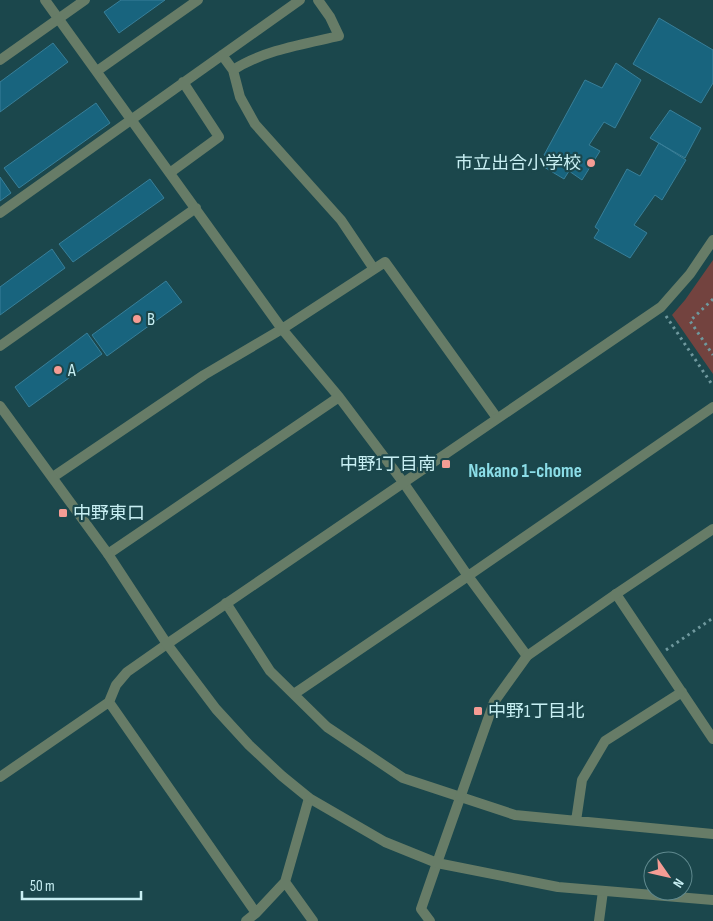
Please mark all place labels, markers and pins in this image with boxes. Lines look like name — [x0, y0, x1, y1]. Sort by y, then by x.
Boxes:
place label: 市立出合小学校 — [455, 153, 581, 174]
marker: 市立出合小学校 — [585, 157, 597, 169]
place label: B — [147, 309, 155, 330]
marker: B — [131, 313, 143, 325]
place label: A — [67, 360, 76, 381]
marker: A — [52, 364, 64, 376]
place label: 中野1丁目南 — [340, 454, 436, 475]
marker: 中野1丁目南 — [440, 458, 452, 470]
place label: 中野東口 — [73, 503, 145, 524]
marker: 中野東口 — [57, 507, 69, 519]
place label: 中野1丁目北 — [488, 701, 584, 722]
marker: 中野1丁目北 — [472, 705, 484, 717]

